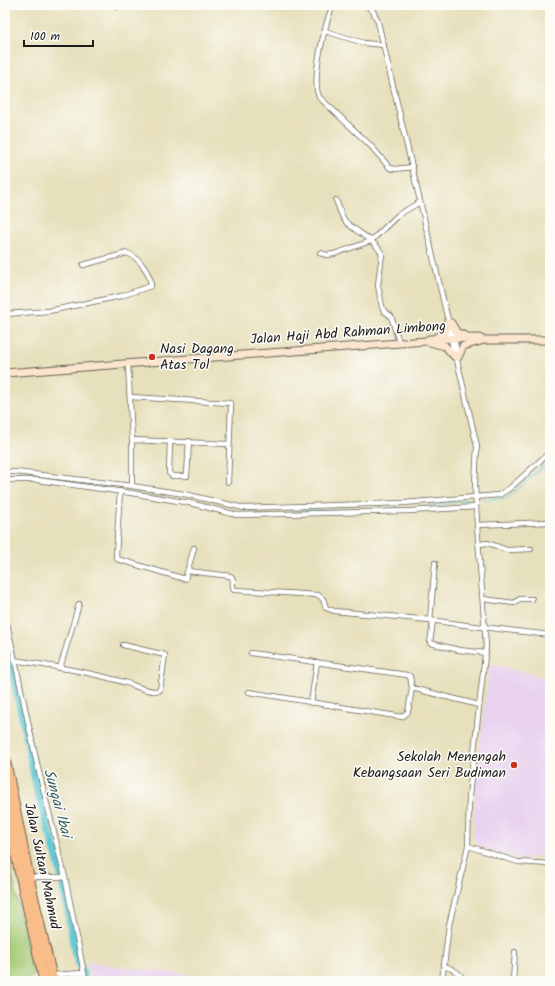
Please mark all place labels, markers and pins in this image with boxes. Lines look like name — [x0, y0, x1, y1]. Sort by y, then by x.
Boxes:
place label: Nasi Dagang Atas Tol — [160, 338, 234, 376]
marker: Nasi Dagang Atas Tol — [147, 352, 157, 362]
place label: Sekolah Menengah Kebangsaan Seri Budiman — [353, 746, 506, 784]
marker: Sekolah Menengah Kebangsaan Seri Budiman — [509, 760, 519, 770]

